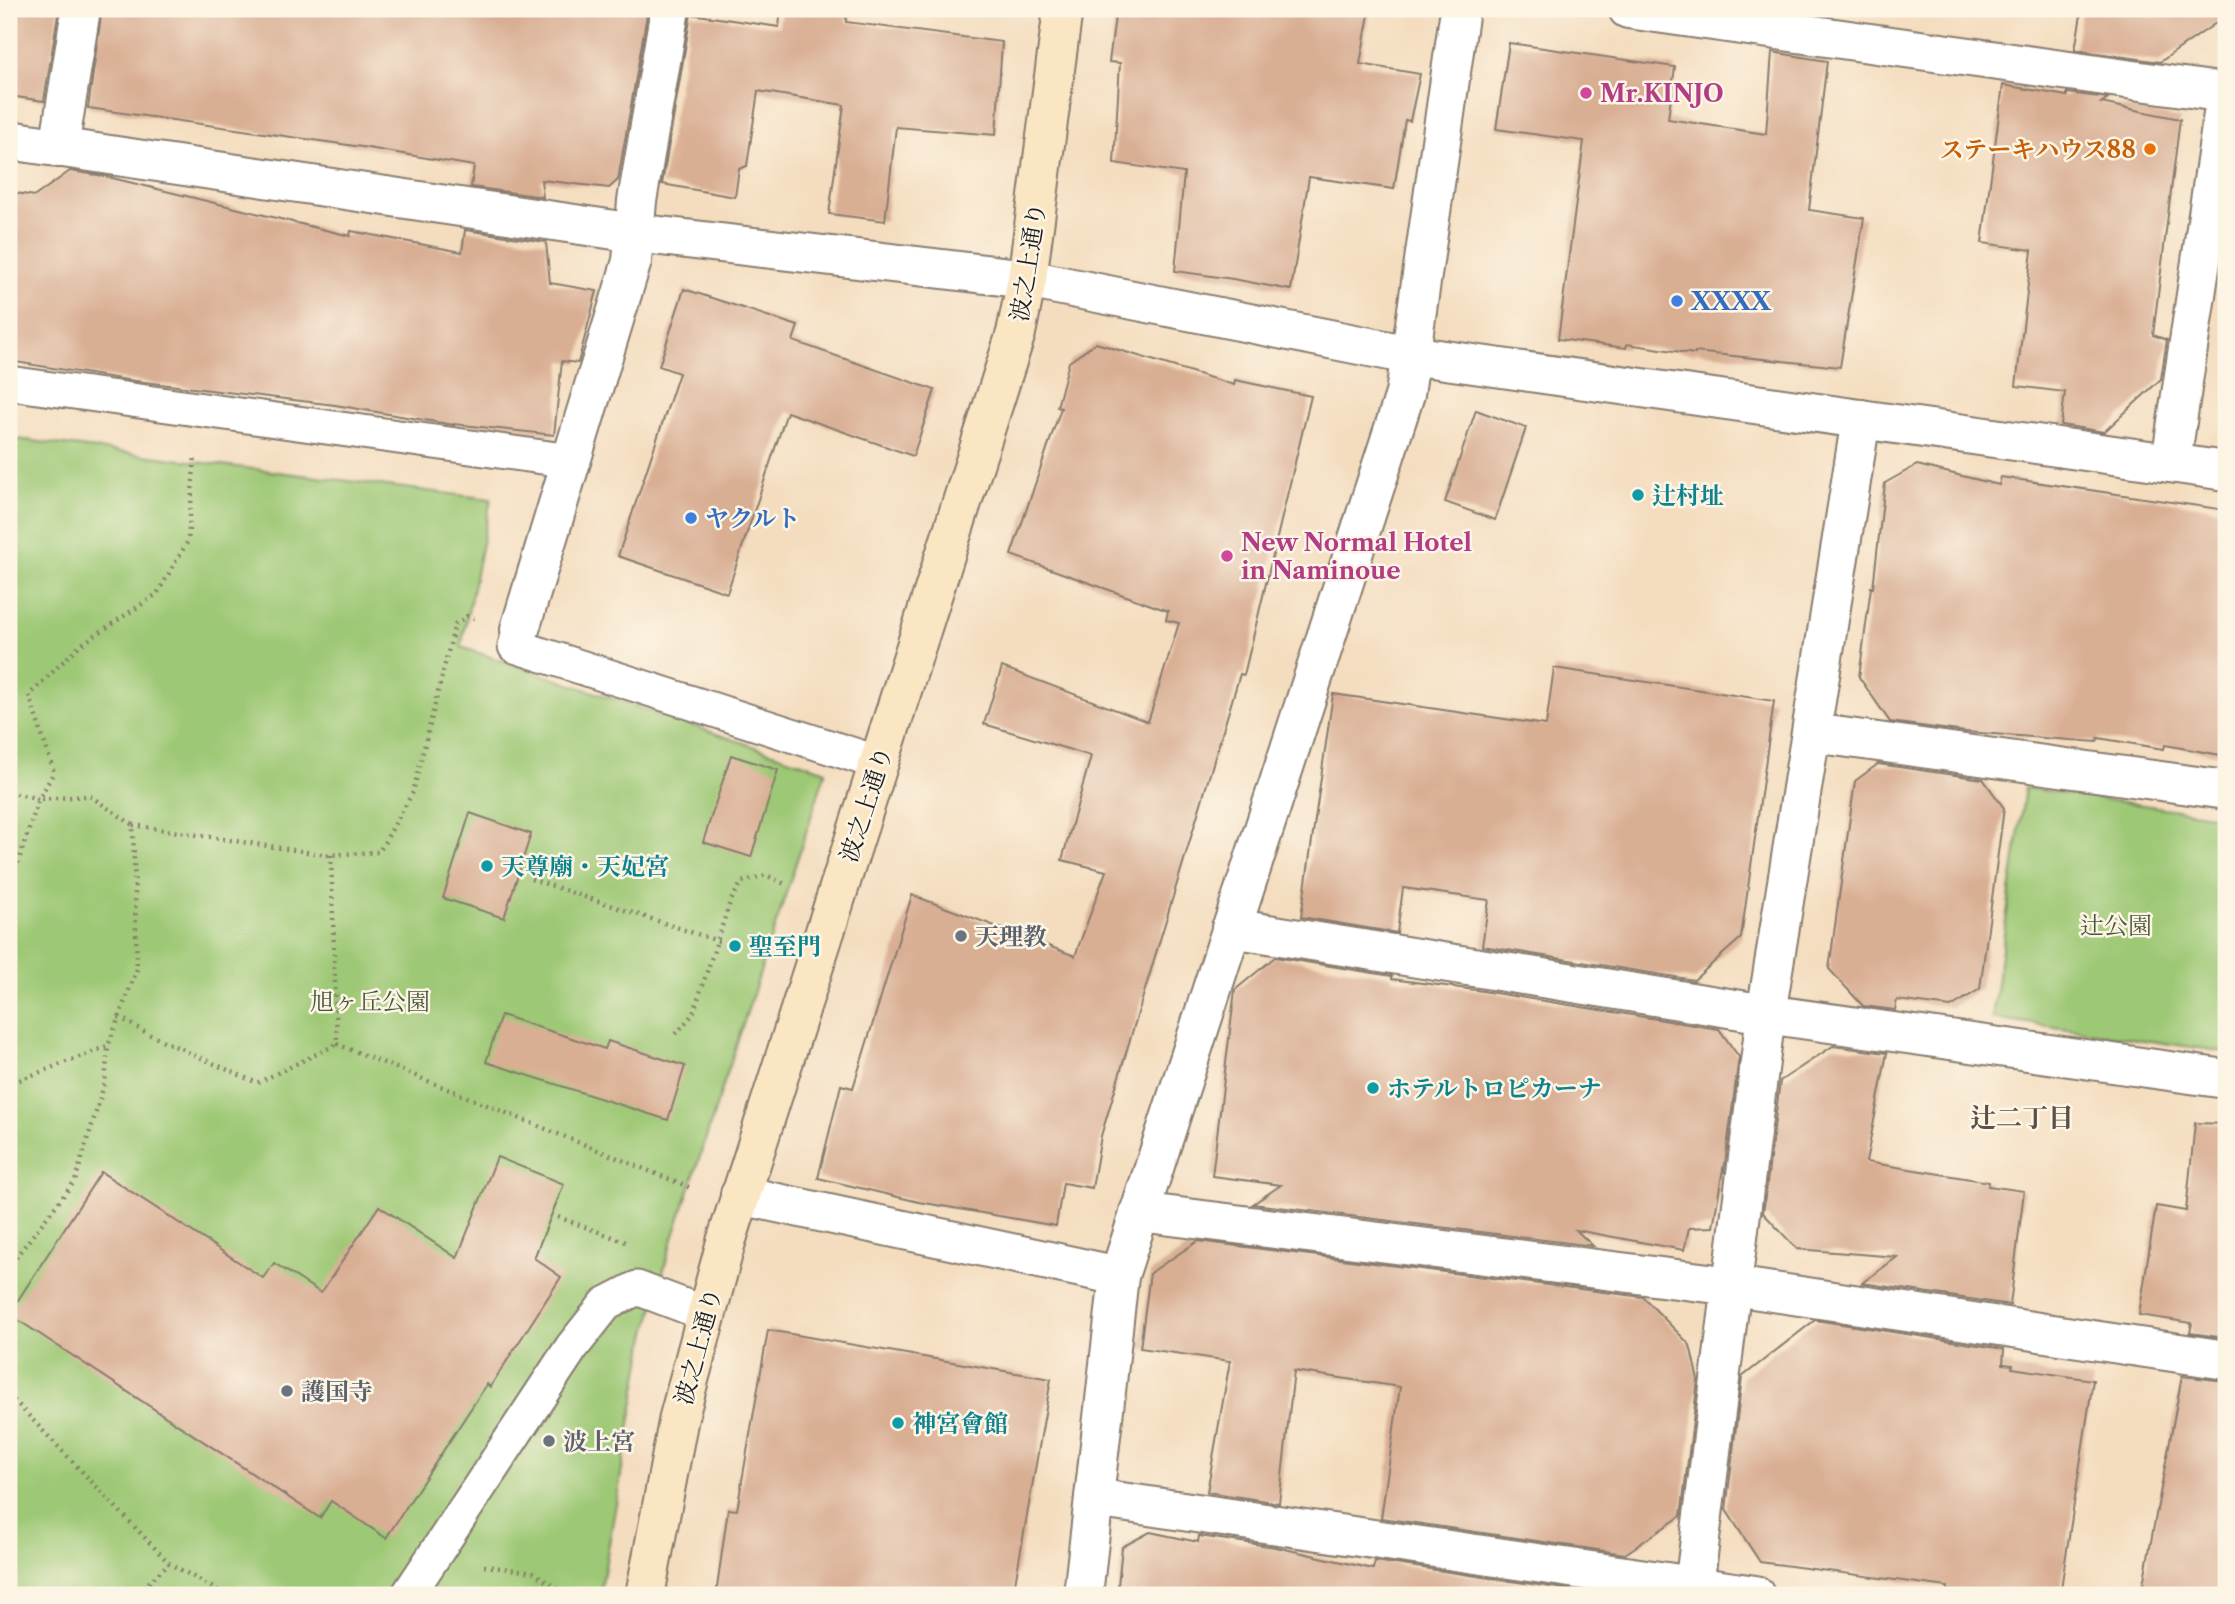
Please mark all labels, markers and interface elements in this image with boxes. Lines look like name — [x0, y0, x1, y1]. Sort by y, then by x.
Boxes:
place label: Mr.KINJO — [1600, 79, 1724, 108]
marker: Mr.KINJO — [1578, 85, 1594, 101]
place label: ステーキハウス88 — [1940, 135, 2136, 164]
marker: ステーキハウス88 — [2142, 141, 2158, 157]
street label: 波之上通り — [1004, 200, 1052, 324]
place label: XXXX — [1690, 287, 1772, 316]
marker: XXXX — [1669, 293, 1685, 309]
place label: 辻村址 — [1652, 481, 1724, 510]
marker: 辻村址 — [1630, 487, 1646, 503]
place label: ヤクルト — [705, 504, 800, 533]
marker: ヤクルト — [683, 510, 699, 526]
place label: New Normal Hotel in Naminoue — [1241, 528, 1472, 585]
marker: New Normal Hotel in Naminoue — [1219, 548, 1235, 564]
street label: 波之上通り — [834, 742, 898, 866]
place label: 天尊廟・天妃宮 — [501, 852, 669, 881]
marker: 天尊廟・天妃宮 — [479, 858, 495, 874]
park label: 辻公園 — [2080, 911, 2152, 940]
place label: 天理教 — [975, 922, 1047, 951]
marker: 天理教 — [953, 928, 969, 944]
place label: 聖至門 — [749, 932, 821, 961]
marker: 聖至門 — [727, 938, 743, 954]
park label: 旭ヶ丘公園 — [310, 987, 430, 1016]
place label: ホテルトロピカーナ — [1387, 1074, 1602, 1103]
marker: ホテルトロピカーナ — [1365, 1080, 1381, 1096]
district label: 辻二丁目 — [1970, 1102, 2074, 1134]
street label: 波之上通り — [668, 1284, 728, 1408]
place label: 護国寺 — [301, 1377, 373, 1406]
marker: 護国寺 — [279, 1383, 295, 1399]
place label: 神宮會館 — [912, 1409, 1008, 1438]
marker: 神宮會館 — [890, 1415, 906, 1431]
place label: 波上宮 — [563, 1427, 635, 1456]
marker: 波上宮 — [541, 1433, 557, 1449]

